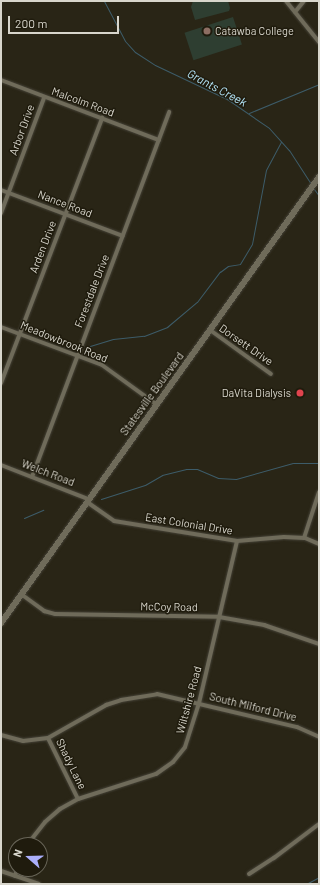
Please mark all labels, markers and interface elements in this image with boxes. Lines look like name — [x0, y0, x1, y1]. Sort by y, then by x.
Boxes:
scale bar — [10, 8, 121, 34]
text: 200 m — [15, 16, 47, 30]
place label: Catawba College — [215, 24, 294, 38]
marker: Catawba College — [202, 26, 212, 36]
water label: Grants Creek — [185, 66, 249, 110]
street label: Malcolm Road — [50, 85, 116, 119]
street label: Arbor Drive — [7, 103, 37, 157]
street label: Nance Road — [36, 188, 94, 220]
street label: Arden Drive — [27, 219, 59, 275]
street label: Forestdale Drive — [72, 253, 112, 329]
street label: Meadowbrook Road — [18, 318, 110, 366]
street label: Dorsett Drive — [217, 322, 275, 368]
street label: Statesville Boulevard — [117, 350, 187, 438]
place label: DaVita Dialysis — [222, 386, 291, 400]
marker: DaVita Dialysis — [294, 387, 306, 399]
street label: Welch Road — [20, 457, 76, 489]
street label: East Colonial Drive — [144, 511, 234, 537]
street label: McCoy Road — [140, 600, 198, 614]
street label: Wiltshire Road — [174, 665, 204, 735]
street label: South Milford Drive — [208, 690, 298, 724]
street label: Shady Lane — [53, 736, 89, 792]
north arrow — [8, 837, 48, 877]
text: N — [10, 847, 25, 859]

